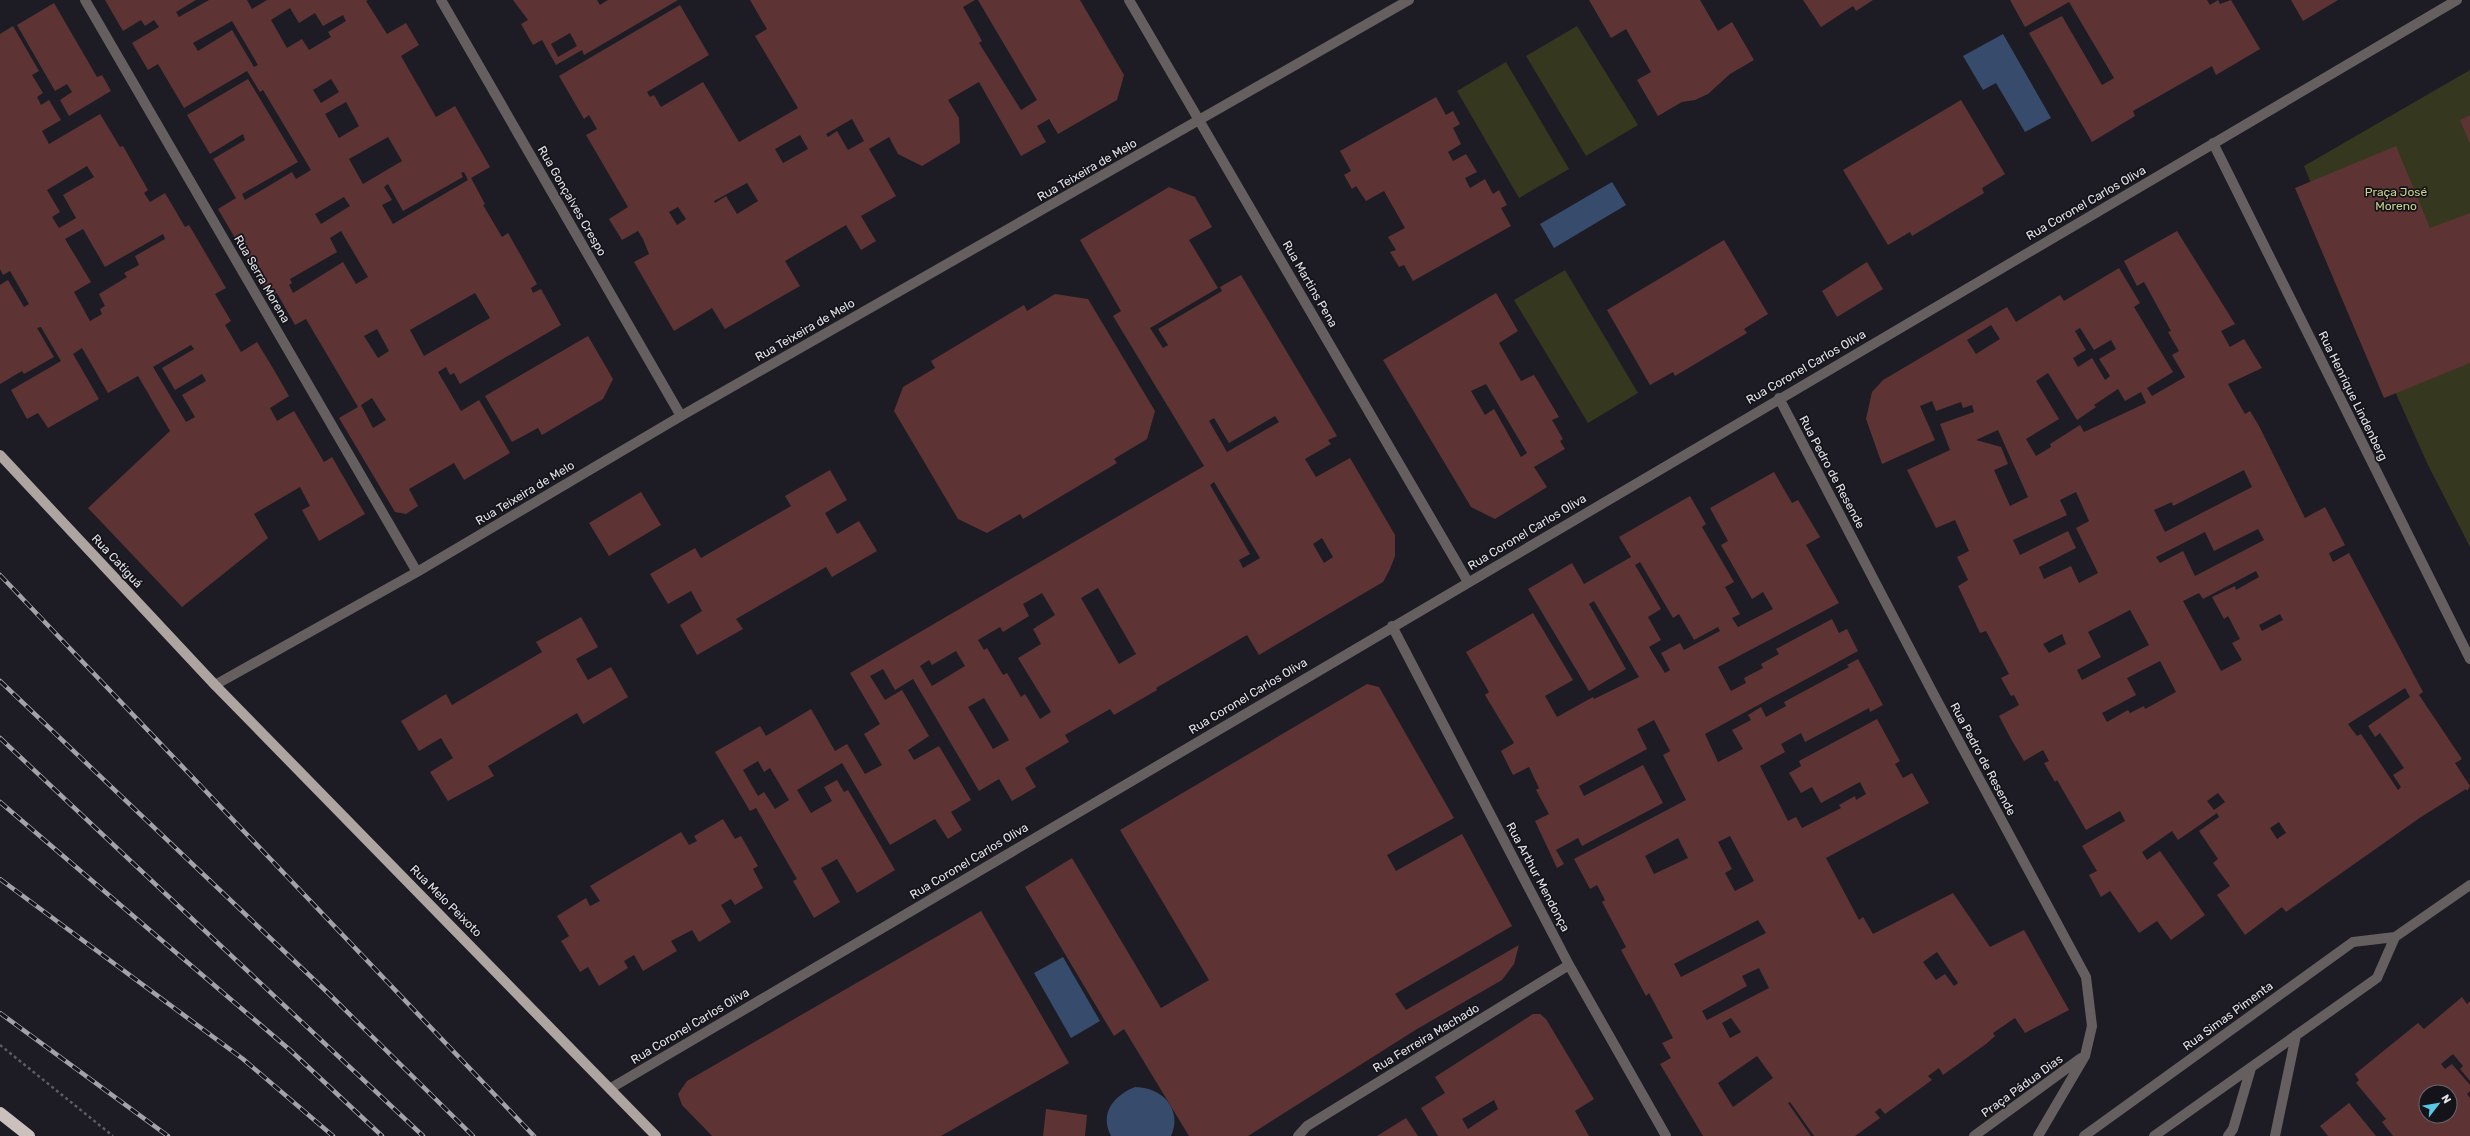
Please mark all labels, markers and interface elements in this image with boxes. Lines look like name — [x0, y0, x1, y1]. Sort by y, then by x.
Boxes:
street label: Rua Teixeira de Melo — [1035, 136, 1139, 204]
street label: Rua Gonçalves Crespo — [535, 144, 609, 259]
street label: Rua Coronel Carlos Oliva — [2024, 163, 2148, 243]
park label: Praça José Moreno — [2365, 185, 2427, 213]
street label: Rua Serra Morena — [231, 233, 293, 325]
street label: Rua Martins Pena — [1280, 238, 1340, 330]
street label: Rua Teixeira de Melo — [753, 296, 857, 364]
street label: Rua Coronel Carlos Oliva — [1744, 327, 1868, 407]
street label: Rua Henrique Lindenberg — [2316, 329, 2390, 463]
street label: Rua Pedro de Resende — [1796, 413, 1868, 531]
street label: Rua Teixeira de Melo — [473, 458, 577, 528]
street label: Rua Coronel Carlos Oliva — [1465, 491, 1589, 573]
street label: Rua Catiguá — [89, 531, 145, 591]
street label: Rua Coronel Carlos Oliva — [1186, 655, 1310, 737]
street label: Rua Pedro de Resende — [1947, 700, 2019, 818]
street label: Rua Coronel Carlos Oliva — [907, 820, 1031, 902]
street label: Rua Arthur Mendonça — [1503, 820, 1573, 934]
street label: Rua Melo Peixoto — [407, 862, 485, 940]
street label: Rua Simas Pimenta — [2180, 979, 2276, 1053]
street label: Rua Coronel Carlos Oliva — [628, 985, 752, 1067]
street label: Rua Ferreira Machado — [1370, 1001, 1482, 1075]
street label: Praça Pádua Dias — [1979, 1052, 2065, 1120]
north arrow — [2418, 1084, 2458, 1124]
text: N — [2439, 1092, 2454, 1106]

